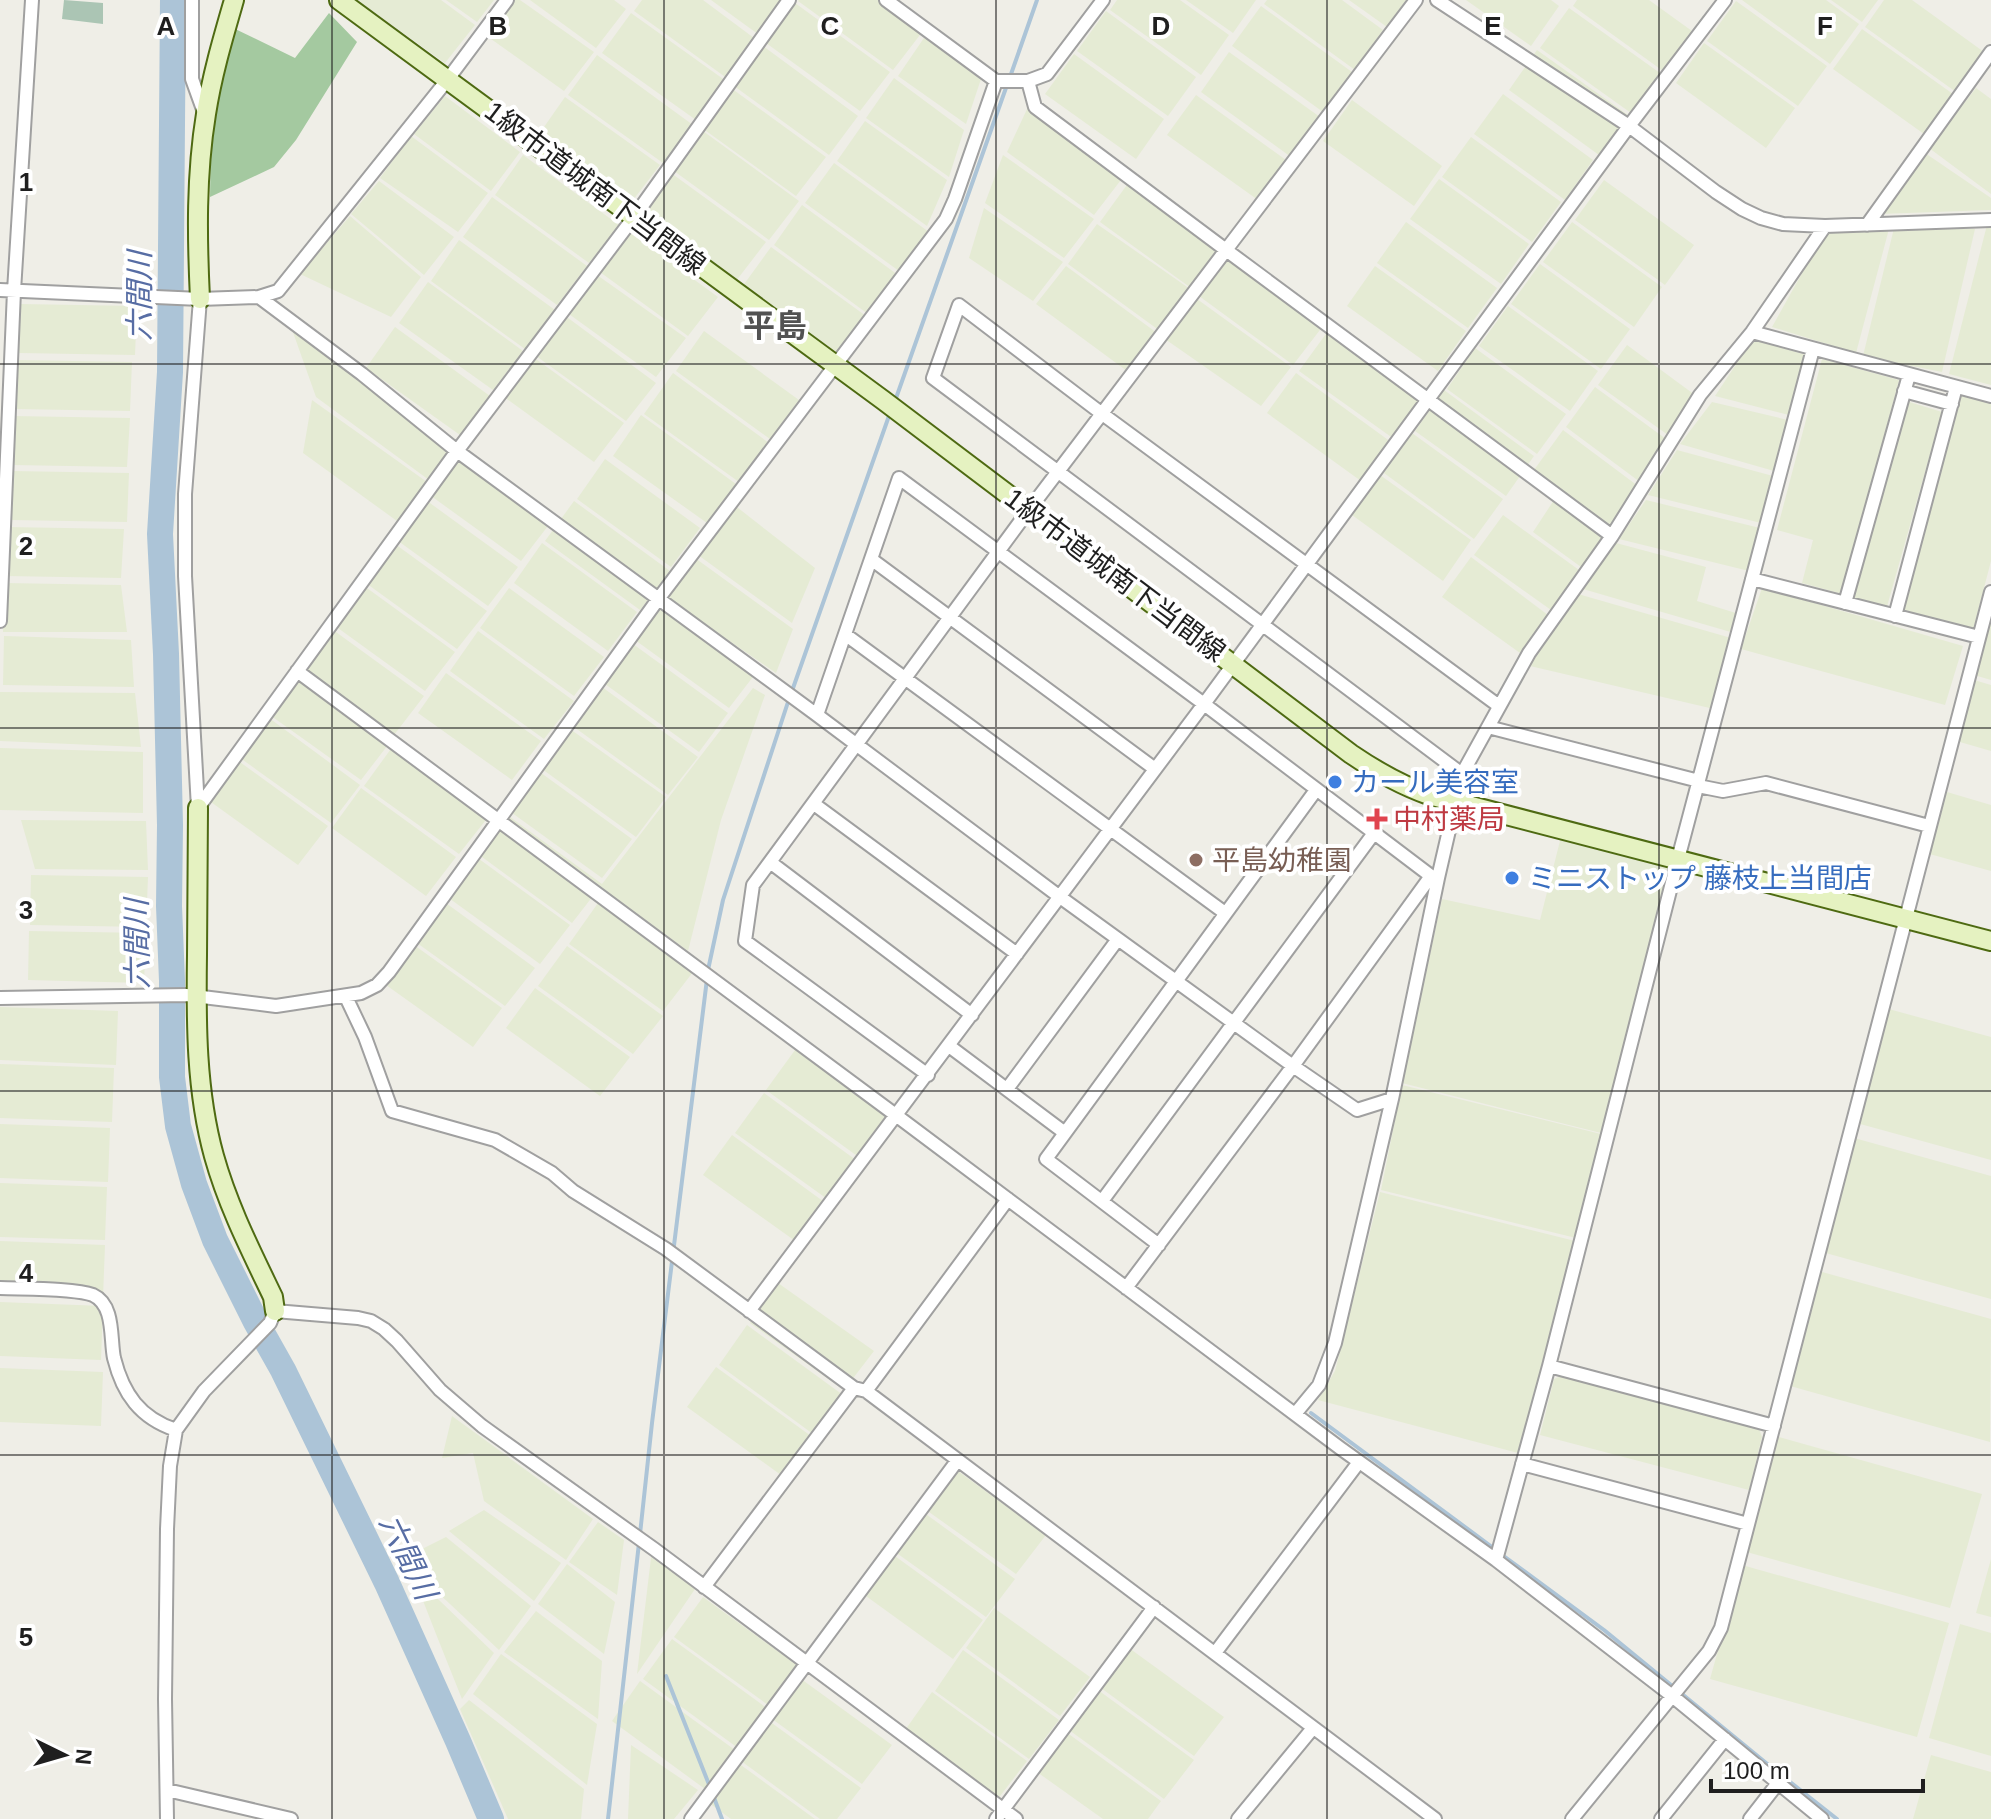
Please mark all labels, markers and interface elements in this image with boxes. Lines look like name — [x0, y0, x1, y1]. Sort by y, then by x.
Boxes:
text: A — [157, 11, 176, 41]
text: B — [489, 11, 507, 41]
text: C — [821, 11, 840, 41]
text: D — [1152, 11, 1170, 41]
text: E — [1484, 11, 1502, 41]
text: F — [1817, 11, 1833, 41]
street label: 1級市道城南下当間線 — [479, 95, 711, 281]
text: 1 — [19, 167, 33, 197]
water label: 六間川 — [123, 248, 156, 341]
district label: 平島 — [743, 308, 807, 344]
street label: 1級市道城南下当間線 — [999, 482, 1231, 668]
text: 2 — [19, 531, 33, 561]
place label: カール美容室 — [1351, 767, 1519, 798]
marker: カール美容室 — [1326, 773, 1344, 791]
place label: 中村薬局 — [1393, 804, 1505, 835]
marker: 中村薬局 — [1368, 810, 1386, 828]
place label: 平島幼稚園 — [1212, 845, 1352, 876]
marker: 平島幼稚園 — [1187, 851, 1205, 869]
place label: ミニストップ 藤枝上当間店 — [1528, 863, 1872, 894]
marker: ミニストップ 藤枝上当間店 — [1503, 869, 1521, 887]
text: 3 — [19, 895, 33, 925]
water label: 六間川 — [120, 896, 154, 989]
text: 4 — [19, 1258, 34, 1288]
water label: 六間川 — [373, 1509, 444, 1607]
text: 5 — [19, 1622, 33, 1652]
north arrow — [24, 1715, 104, 1795]
scale bar — [1711, 1743, 1923, 1793]
text: N — [70, 1748, 97, 1766]
text: 100 m — [1723, 1757, 1790, 1784]

